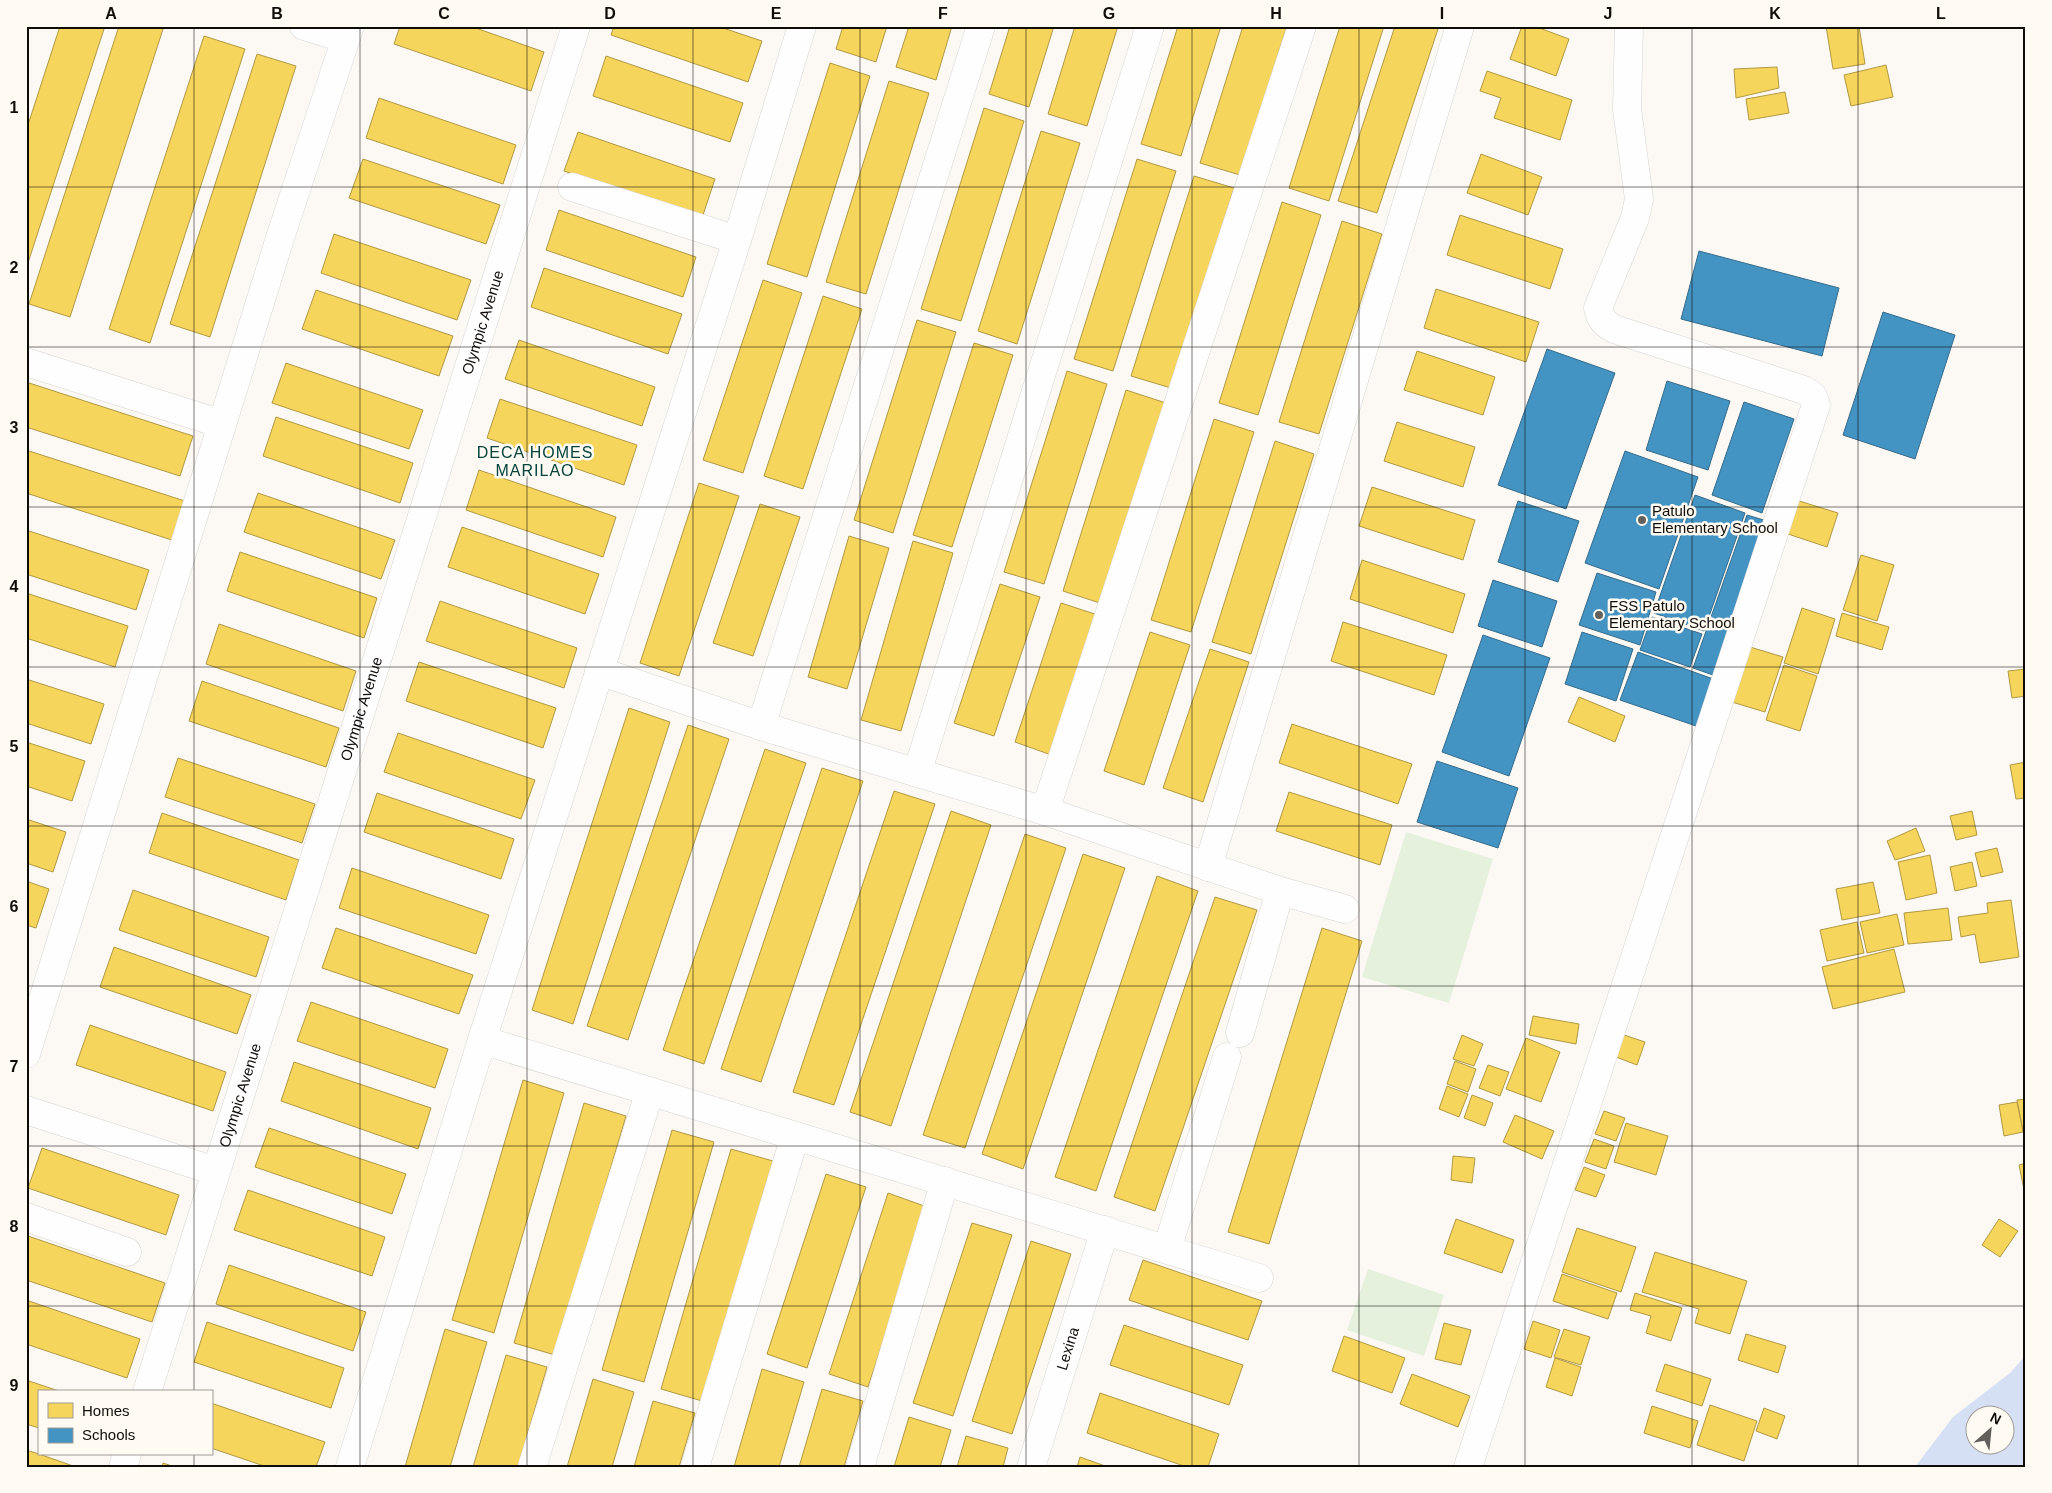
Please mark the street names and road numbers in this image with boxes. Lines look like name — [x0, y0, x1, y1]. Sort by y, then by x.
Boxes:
street label: Olympic Avenue — [458, 268, 507, 376]
street label: Olympic Avenue — [337, 655, 385, 763]
street label: Olympic Avenue — [215, 1041, 264, 1149]
street label: Lexina — [1053, 1324, 1082, 1372]

